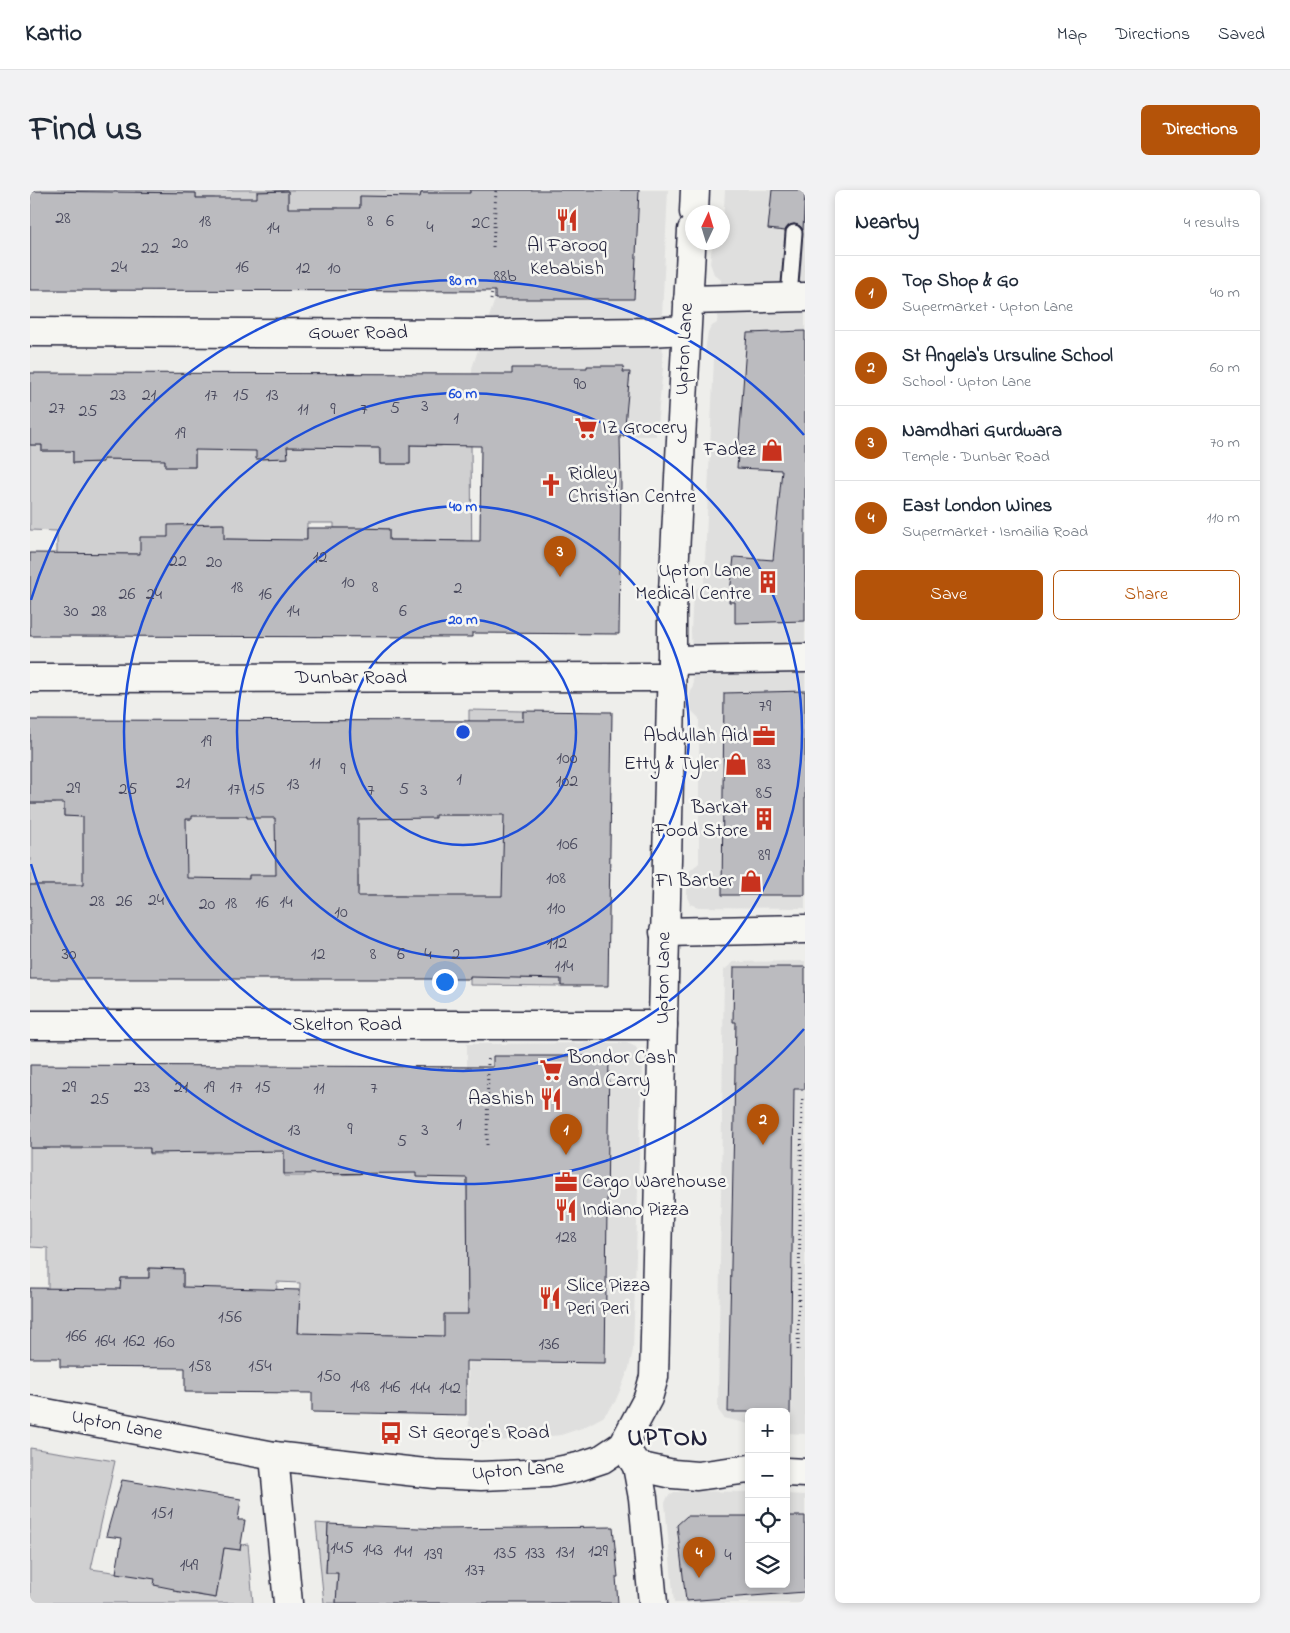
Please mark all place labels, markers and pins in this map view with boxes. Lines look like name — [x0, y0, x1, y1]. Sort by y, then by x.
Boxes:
restaurant icon: Al Farooq Kebabish — [554, 207, 580, 233]
place label: Al Farooq Kebabish — [527, 232, 607, 284]
place label: IZ Grocery — [602, 414, 687, 443]
supermarket icon: IZ Grocery — [573, 415, 599, 441]
place label: Fadez — [703, 436, 757, 465]
shop icon: Fadez — [759, 437, 785, 463]
place label: Ridley Christian Centre — [568, 460, 696, 512]
church icon: Ridley Christian Centre — [538, 472, 564, 498]
pin: 3 — [544, 536, 576, 577]
place label: Upton Lane Medical Centre — [635, 557, 751, 609]
building icon: Upton Lane Medical Centre — [755, 569, 781, 595]
place label: Abdullah Aid — [643, 722, 748, 751]
centre of rings — [454, 723, 472, 741]
office icon: Abdullah Aid — [751, 723, 777, 749]
place label: Etty & Tyler — [624, 750, 720, 779]
shop icon: Etty & Tyler — [723, 751, 749, 777]
place label: Barkat Food Store — [654, 794, 748, 846]
building icon: Barkat Food Store — [751, 806, 777, 832]
place label: FI Barber — [654, 867, 735, 896]
shop icon: FI Barber — [738, 868, 764, 894]
place label: Bondor Cash and Carry — [567, 1044, 676, 1096]
supermarket icon: Bondor Cash and Carry — [538, 1057, 564, 1083]
place label: Aashish — [468, 1085, 534, 1114]
restaurant icon: Aashish — [538, 1086, 564, 1112]
pin: 2 — [747, 1104, 779, 1145]
pin: 1 — [550, 1114, 582, 1155]
place label: Cargo Warehouse — [582, 1168, 726, 1198]
office icon: Cargo Warehouse — [553, 1169, 579, 1195]
place label: Indiano Pizza — [582, 1196, 689, 1225]
restaurant icon: Indiano Pizza — [553, 1197, 579, 1223]
place label: Slice Pizza Peri Peri — [566, 1272, 650, 1324]
restaurant icon: Slice Pizza Peri Peri — [537, 1285, 563, 1311]
place label: St George's Road — [408, 1419, 549, 1449]
bus stop icon: St George's Road — [378, 1420, 404, 1446]
pin: 4 — [683, 1537, 715, 1578]

